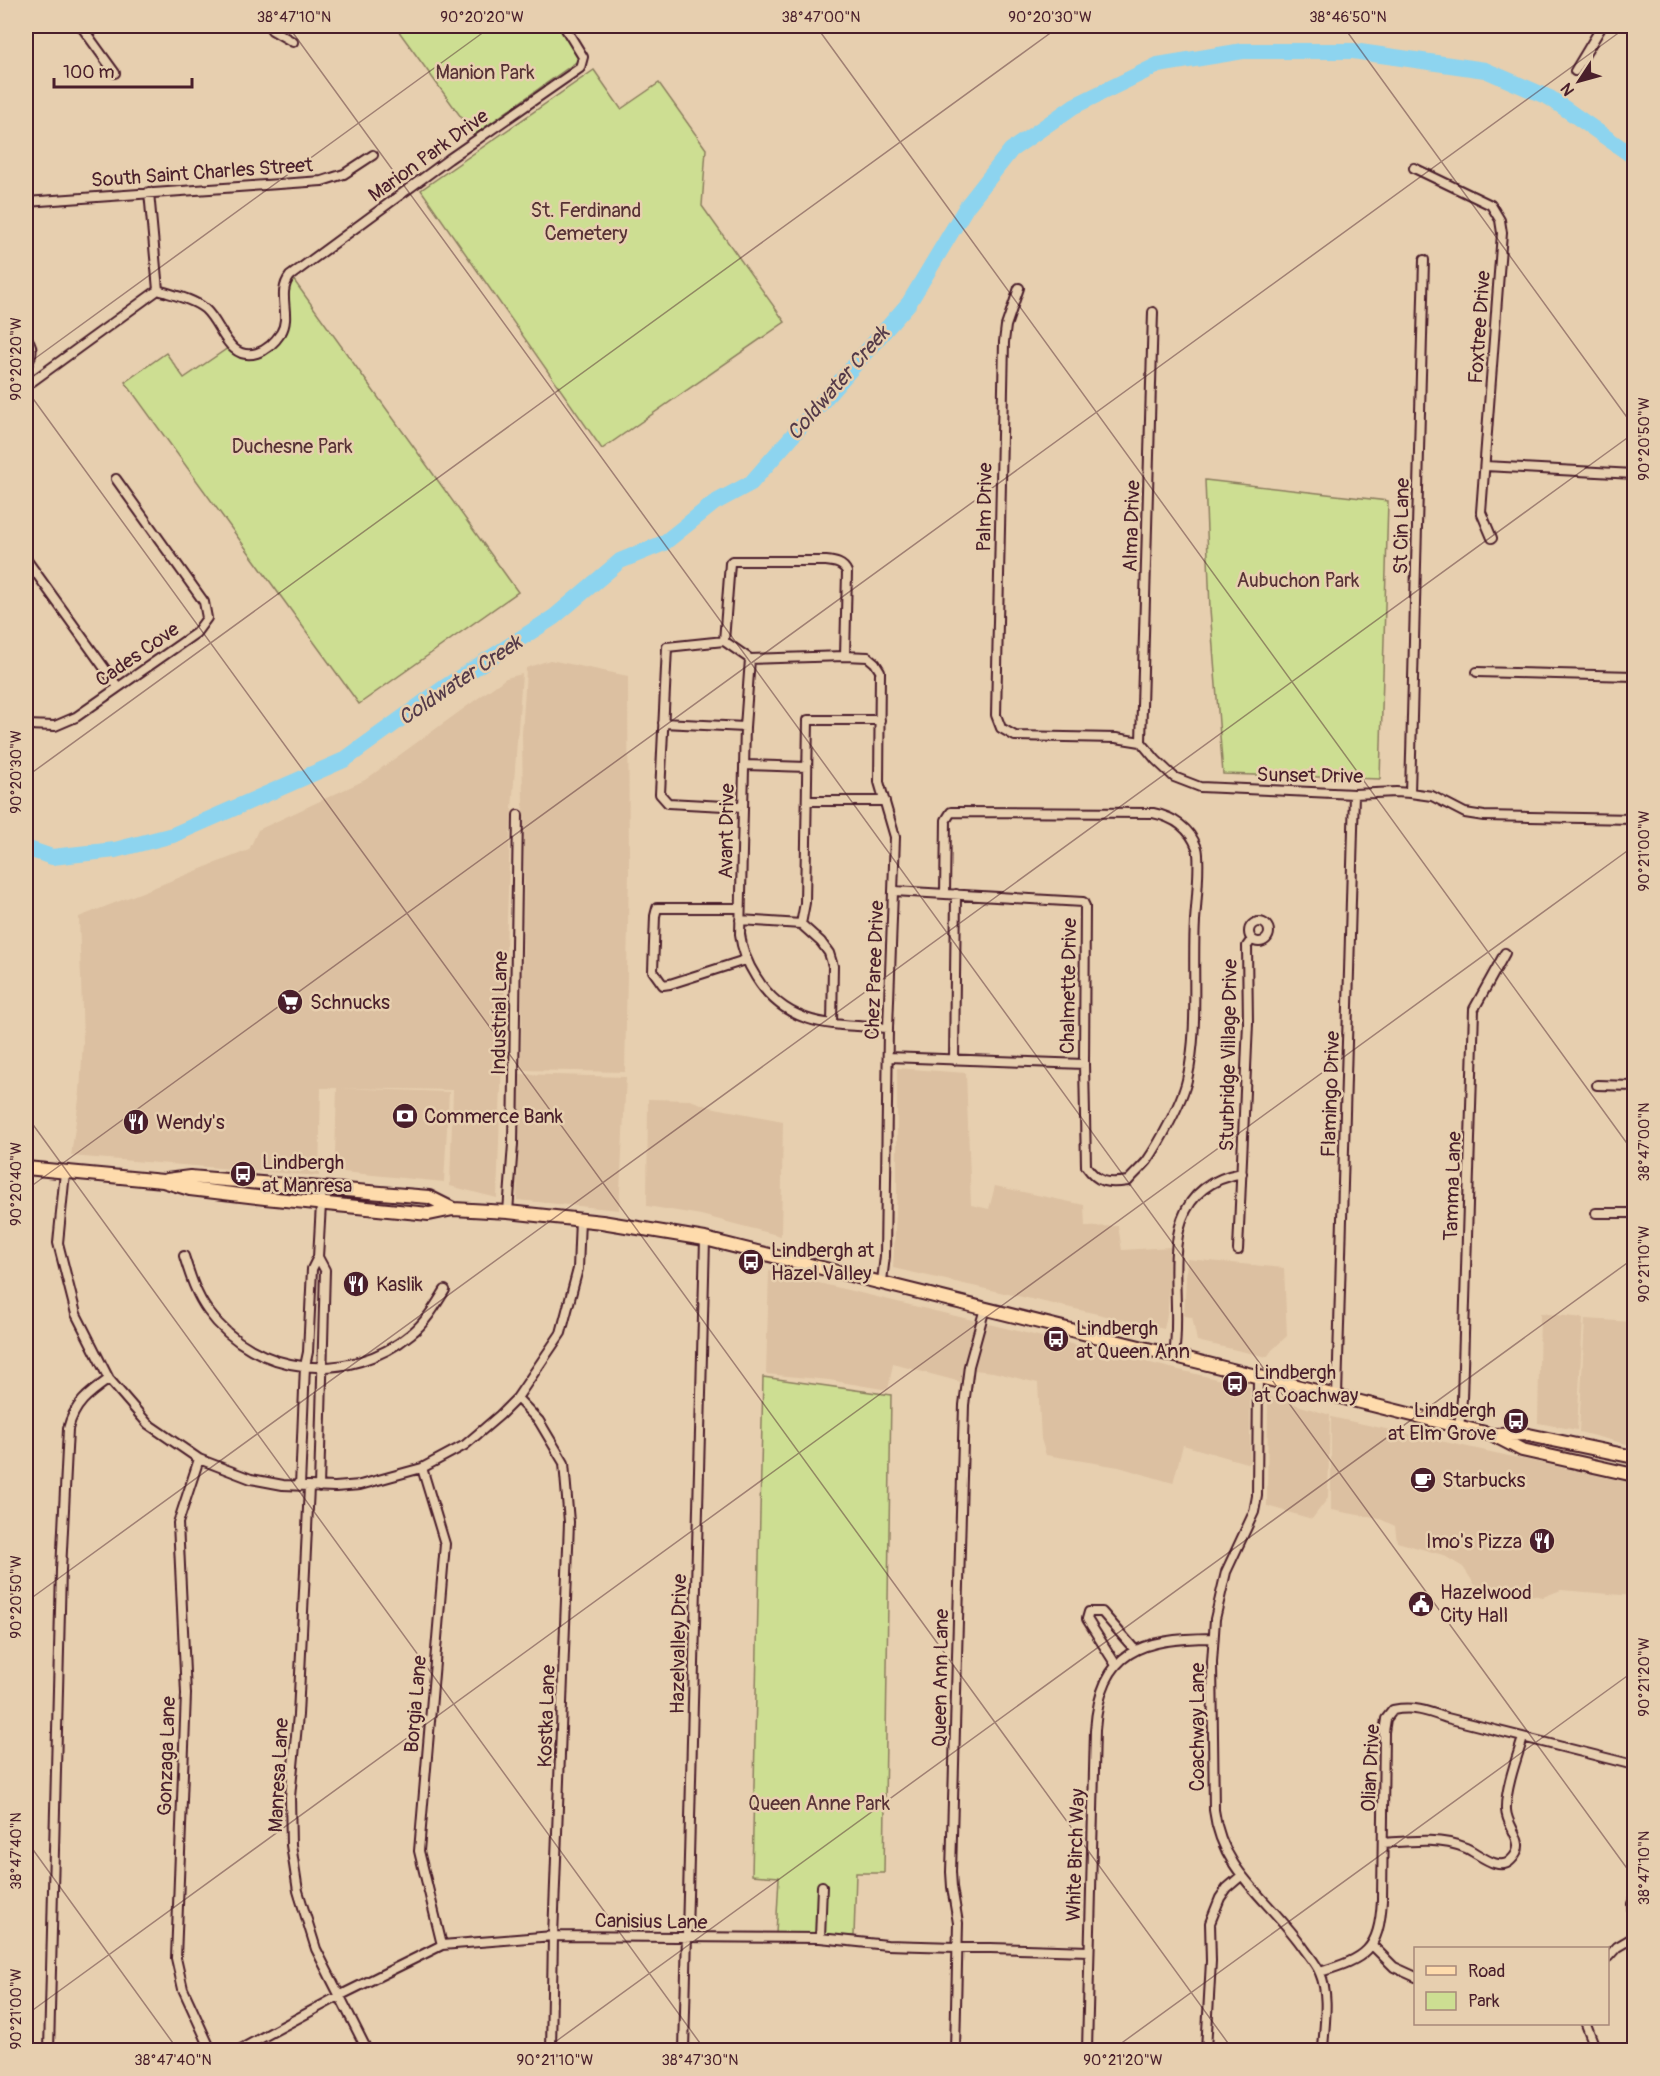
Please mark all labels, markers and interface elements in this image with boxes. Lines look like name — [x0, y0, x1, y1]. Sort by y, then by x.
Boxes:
text: 38°47'10"N — [257, 8, 331, 27]
text: 90°20'20"W — [440, 8, 524, 27]
text: 38°47'00"N — [782, 8, 860, 27]
text: 90°20'30"W — [1008, 8, 1092, 27]
text: 38°46'50"N — [1309, 8, 1387, 27]
scale bar — [54, 51, 192, 89]
north arrow — [1549, 51, 1609, 111]
park label: Manion Park — [435, 60, 535, 85]
text: 100 m — [63, 61, 115, 84]
text: N — [1556, 79, 1579, 99]
street label: Marion Park Drive — [363, 103, 493, 207]
street label: South Saint Charles Street — [90, 152, 315, 193]
park label: St. Ferdinand Cemetery — [531, 198, 641, 246]
street label: Foxtree Drive — [1463, 270, 1496, 384]
text: 90°20'20"W — [7, 317, 26, 401]
water label: Coldwater Creek — [781, 319, 897, 446]
text: 90°20'50"W — [1635, 397, 1654, 481]
park label: Duchesne Park — [231, 434, 353, 459]
street label: Palm Drive — [971, 462, 998, 552]
street label: St Cin Lane — [1388, 477, 1415, 575]
street label: Alma Drive — [1117, 480, 1146, 572]
park label: Aubuchon Park — [1237, 568, 1360, 593]
street label: Cades Cove — [90, 616, 184, 692]
water label: Coldwater Creek — [393, 628, 529, 732]
text: 90°20'30"W — [7, 730, 26, 814]
street label: Sunset Drive — [1257, 762, 1364, 789]
street label: Avant Drive — [713, 783, 740, 879]
text: 90°21'00"W — [1635, 810, 1654, 892]
street label: Chez Paree Drive — [860, 900, 889, 1040]
street label: Chalmette Drive — [1055, 917, 1082, 1054]
street label: Industrial Lane — [486, 951, 513, 1075]
street label: Sturbridge Village Drive — [1214, 958, 1243, 1152]
supermarket icon: Schnucks — [275, 987, 305, 1017]
place label: Schnucks — [310, 990, 390, 1015]
street label: Flamingo Drive — [1316, 1030, 1345, 1158]
bank icon: Commerce Bank — [390, 1101, 420, 1131]
text: 38°47'00"N — [1635, 1103, 1654, 1181]
place label: Commerce Bank — [424, 1104, 564, 1129]
restaurant icon: Wendy's — [121, 1107, 151, 1137]
place label: Wendy's — [156, 1110, 225, 1135]
street label: Tamma Lane — [1438, 1131, 1467, 1241]
text: 90°20'40"W — [7, 1142, 26, 1226]
place label: Lindbergh at Manresa — [262, 1150, 352, 1198]
bus stop icon: Lindbergh at Manresa — [228, 1159, 258, 1189]
text: 90°21'10"W — [1635, 1225, 1654, 1302]
place label: Lindbergh at Hazel Valley — [771, 1238, 875, 1286]
bus stop icon: Lindbergh at Hazel Valley — [736, 1247, 766, 1277]
restaurant icon: Kaslik — [341, 1269, 371, 1299]
place label: Kaslik — [376, 1272, 424, 1297]
place label: Lindbergh at Queen Ann — [1076, 1316, 1190, 1364]
bus stop icon: Lindbergh at Queen Ann — [1041, 1324, 1071, 1354]
place label: Lindbergh at Coachway — [1254, 1360, 1359, 1408]
bus stop icon: Lindbergh at Coachway — [1220, 1369, 1250, 1399]
place label: Lindbergh at Elm Grove — [1388, 1398, 1496, 1446]
bus stop icon: Lindbergh at Elm Grove — [1501, 1406, 1531, 1436]
cafe icon: Starbucks — [1408, 1465, 1438, 1495]
place label: Starbucks — [1442, 1468, 1526, 1493]
restaurant icon: Imo's Pizza — [1527, 1526, 1557, 1556]
place label: Imo's Pizza — [1426, 1529, 1522, 1554]
text: 90°20'50"W — [7, 1555, 26, 1639]
street label: Hazelvalley Drive — [665, 1574, 692, 1714]
place label: Hazelwood City Hall — [1440, 1580, 1532, 1628]
public building icon: Hazelwood City Hall — [1406, 1589, 1436, 1619]
street label: Queen Ann Lane — [927, 1608, 954, 1747]
text: 90°21'20"W — [1635, 1637, 1654, 1717]
street label: Borgia Lane — [399, 1654, 432, 1754]
street label: Coachway Lane — [1185, 1662, 1210, 1791]
street label: Kostka Lane — [532, 1664, 561, 1768]
street label: Gonzaga Lane — [152, 1696, 181, 1816]
street label: Manresa Lane — [263, 1717, 294, 1833]
street label: Olian Drive — [1356, 1723, 1385, 1813]
street label: White Birch Way — [1061, 1788, 1090, 1922]
park label: Queen Anne Park — [748, 1791, 891, 1816]
text: 38°47'40"N — [7, 1812, 26, 1890]
text: 38°47'10"N — [1635, 1831, 1654, 1905]
street label: Canisius Lane — [594, 1908, 708, 1935]
legend — [1414, 1947, 1609, 2025]
text: Road — [1468, 1960, 1505, 1983]
text: 90°21'00"W — [7, 1968, 26, 2050]
text: Park — [1468, 1990, 1500, 2013]
text: 38°47'40"N — [134, 2051, 212, 2070]
text: 90°21'10"W — [517, 2051, 594, 2070]
text: 38°47'30"N — [662, 2051, 738, 2070]
text: 90°21'20"W — [1083, 2051, 1163, 2070]

